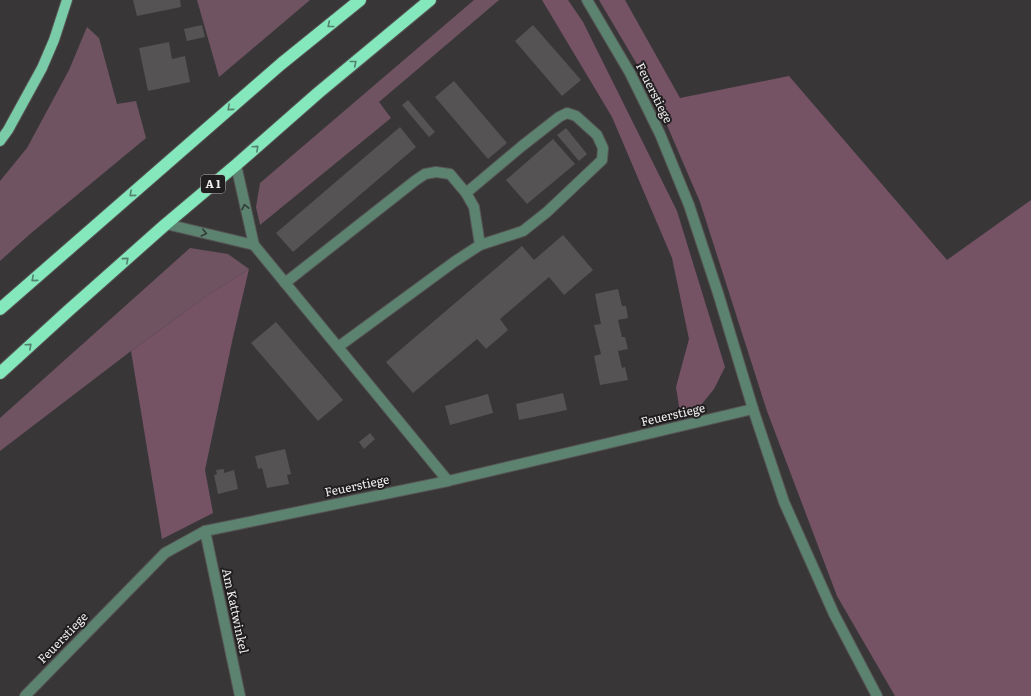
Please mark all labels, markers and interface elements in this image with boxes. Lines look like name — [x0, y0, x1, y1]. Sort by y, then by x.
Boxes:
one-way arrow — [327, 20, 334, 27]
street label: Feuerstiege — [632, 59, 678, 126]
one-way arrow — [350, 60, 357, 67]
one-way arrow — [227, 104, 235, 111]
one-way arrow — [251, 145, 259, 152]
road number: A 1 — [201, 175, 225, 193]
one-way arrow — [129, 189, 137, 196]
one-way arrow — [242, 204, 250, 210]
one-way arrow — [201, 229, 208, 237]
one-way arrow — [121, 257, 129, 265]
one-way arrow — [31, 274, 39, 282]
one-way arrow — [24, 344, 32, 351]
street label: Feuerstiege — [639, 398, 707, 430]
street label: Feuerstiege — [323, 469, 391, 501]
street label: Am Kattwinkel — [218, 567, 254, 655]
street label: Feuerstiege — [33, 607, 92, 667]

